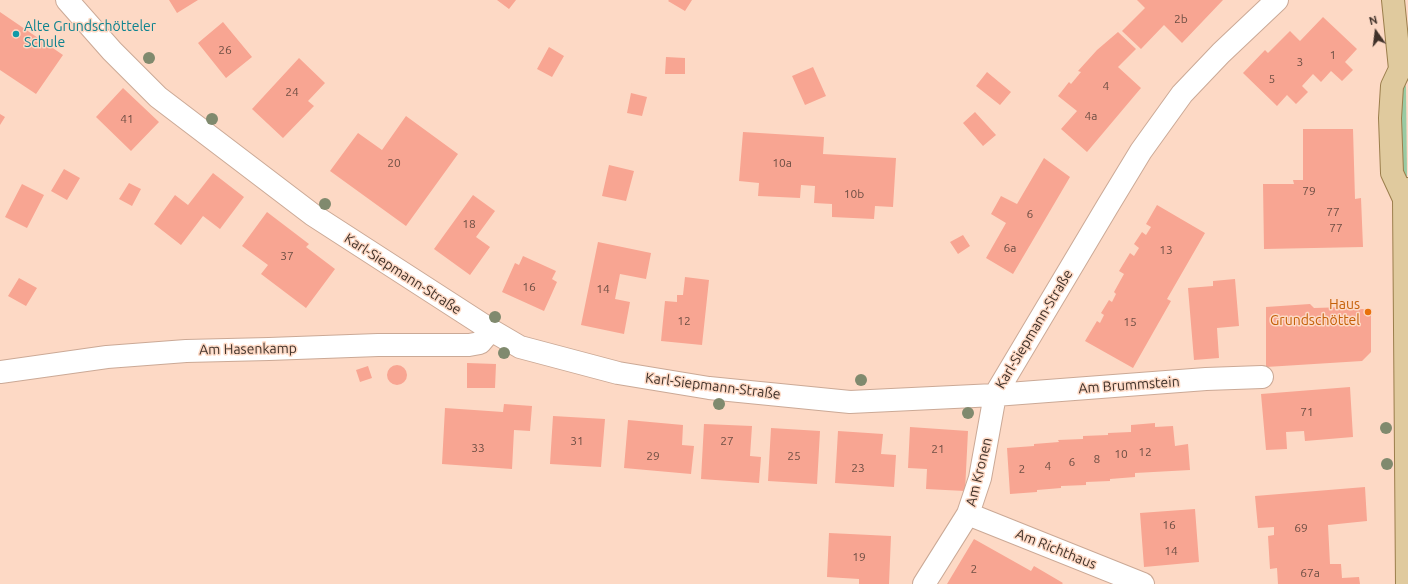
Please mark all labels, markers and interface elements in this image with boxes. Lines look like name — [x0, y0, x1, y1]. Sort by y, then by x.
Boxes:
house number: 2b — [1174, 12, 1188, 26]
north arrow — [1356, 12, 1396, 52]
text: N — [1368, 14, 1379, 27]
place label: Alte Grundschötteler Schule — [24, 18, 156, 50]
marker: Alte Grundschötteler Schule — [11, 29, 21, 39]
house number: 26 — [218, 43, 232, 57]
house number: 1 — [1330, 48, 1336, 62]
house number: 3 — [1297, 55, 1303, 69]
house number: 5 — [1269, 72, 1275, 86]
house number: 4 — [1103, 79, 1109, 93]
house number: 24 — [285, 85, 299, 99]
house number: 4a — [1085, 109, 1097, 123]
house number: 41 — [120, 112, 134, 126]
house number: 20 — [387, 156, 401, 170]
house number: 10a — [772, 156, 792, 170]
house number: 79 — [1302, 184, 1316, 198]
house number: 10b — [844, 187, 864, 201]
house number: 77 — [1326, 205, 1340, 219]
house number: 6 — [1027, 207, 1033, 221]
house number: 18 — [462, 217, 476, 231]
house number: 77 — [1329, 221, 1343, 235]
street label: Karl-Siepmann-Straße — [341, 230, 465, 318]
house number: 6a — [1004, 241, 1016, 255]
house number: 13 — [1159, 243, 1173, 257]
house number: 37 — [280, 249, 294, 263]
street label: Karl-Siepmann-Straße — [992, 266, 1076, 392]
house number: 16 — [522, 280, 536, 294]
house number: 14 — [596, 282, 610, 296]
place label: Haus Grundschöttel — [1270, 296, 1360, 328]
marker: Haus Grundschöttel — [1363, 307, 1373, 317]
house number: 12 — [677, 314, 691, 328]
house number: 15 — [1123, 315, 1137, 329]
street label: Am Hasenkamp — [199, 340, 297, 358]
street label: Karl-Siepmann-Straße — [644, 369, 782, 403]
street label: Am Brummstein — [1078, 373, 1180, 397]
house number: 71 — [1300, 405, 1314, 419]
house number: 31 — [570, 434, 584, 448]
house number: 27 — [720, 434, 734, 448]
street label: Am Kronen — [962, 436, 996, 508]
house number: 33 — [471, 441, 485, 455]
house number: 21 — [931, 442, 945, 456]
house number: 12 — [1138, 445, 1152, 459]
house number: 10 — [1114, 447, 1128, 461]
house number: 29 — [646, 449, 660, 463]
house number: 25 — [787, 449, 801, 463]
house number: 8 — [1094, 452, 1100, 466]
house number: 6 — [1069, 455, 1075, 469]
house number: 4 — [1045, 459, 1051, 473]
house number: 23 — [851, 461, 865, 475]
house number: 2 — [1019, 462, 1025, 476]
house number: 16 — [1162, 518, 1176, 532]
house number: 69 — [1294, 521, 1308, 535]
street label: Am Richthaus — [1013, 525, 1099, 573]
house number: 14 — [1164, 544, 1178, 558]
house number: 19 — [852, 550, 866, 564]
house number: 2 — [971, 562, 977, 576]
house number: 67a — [1300, 566, 1320, 580]

